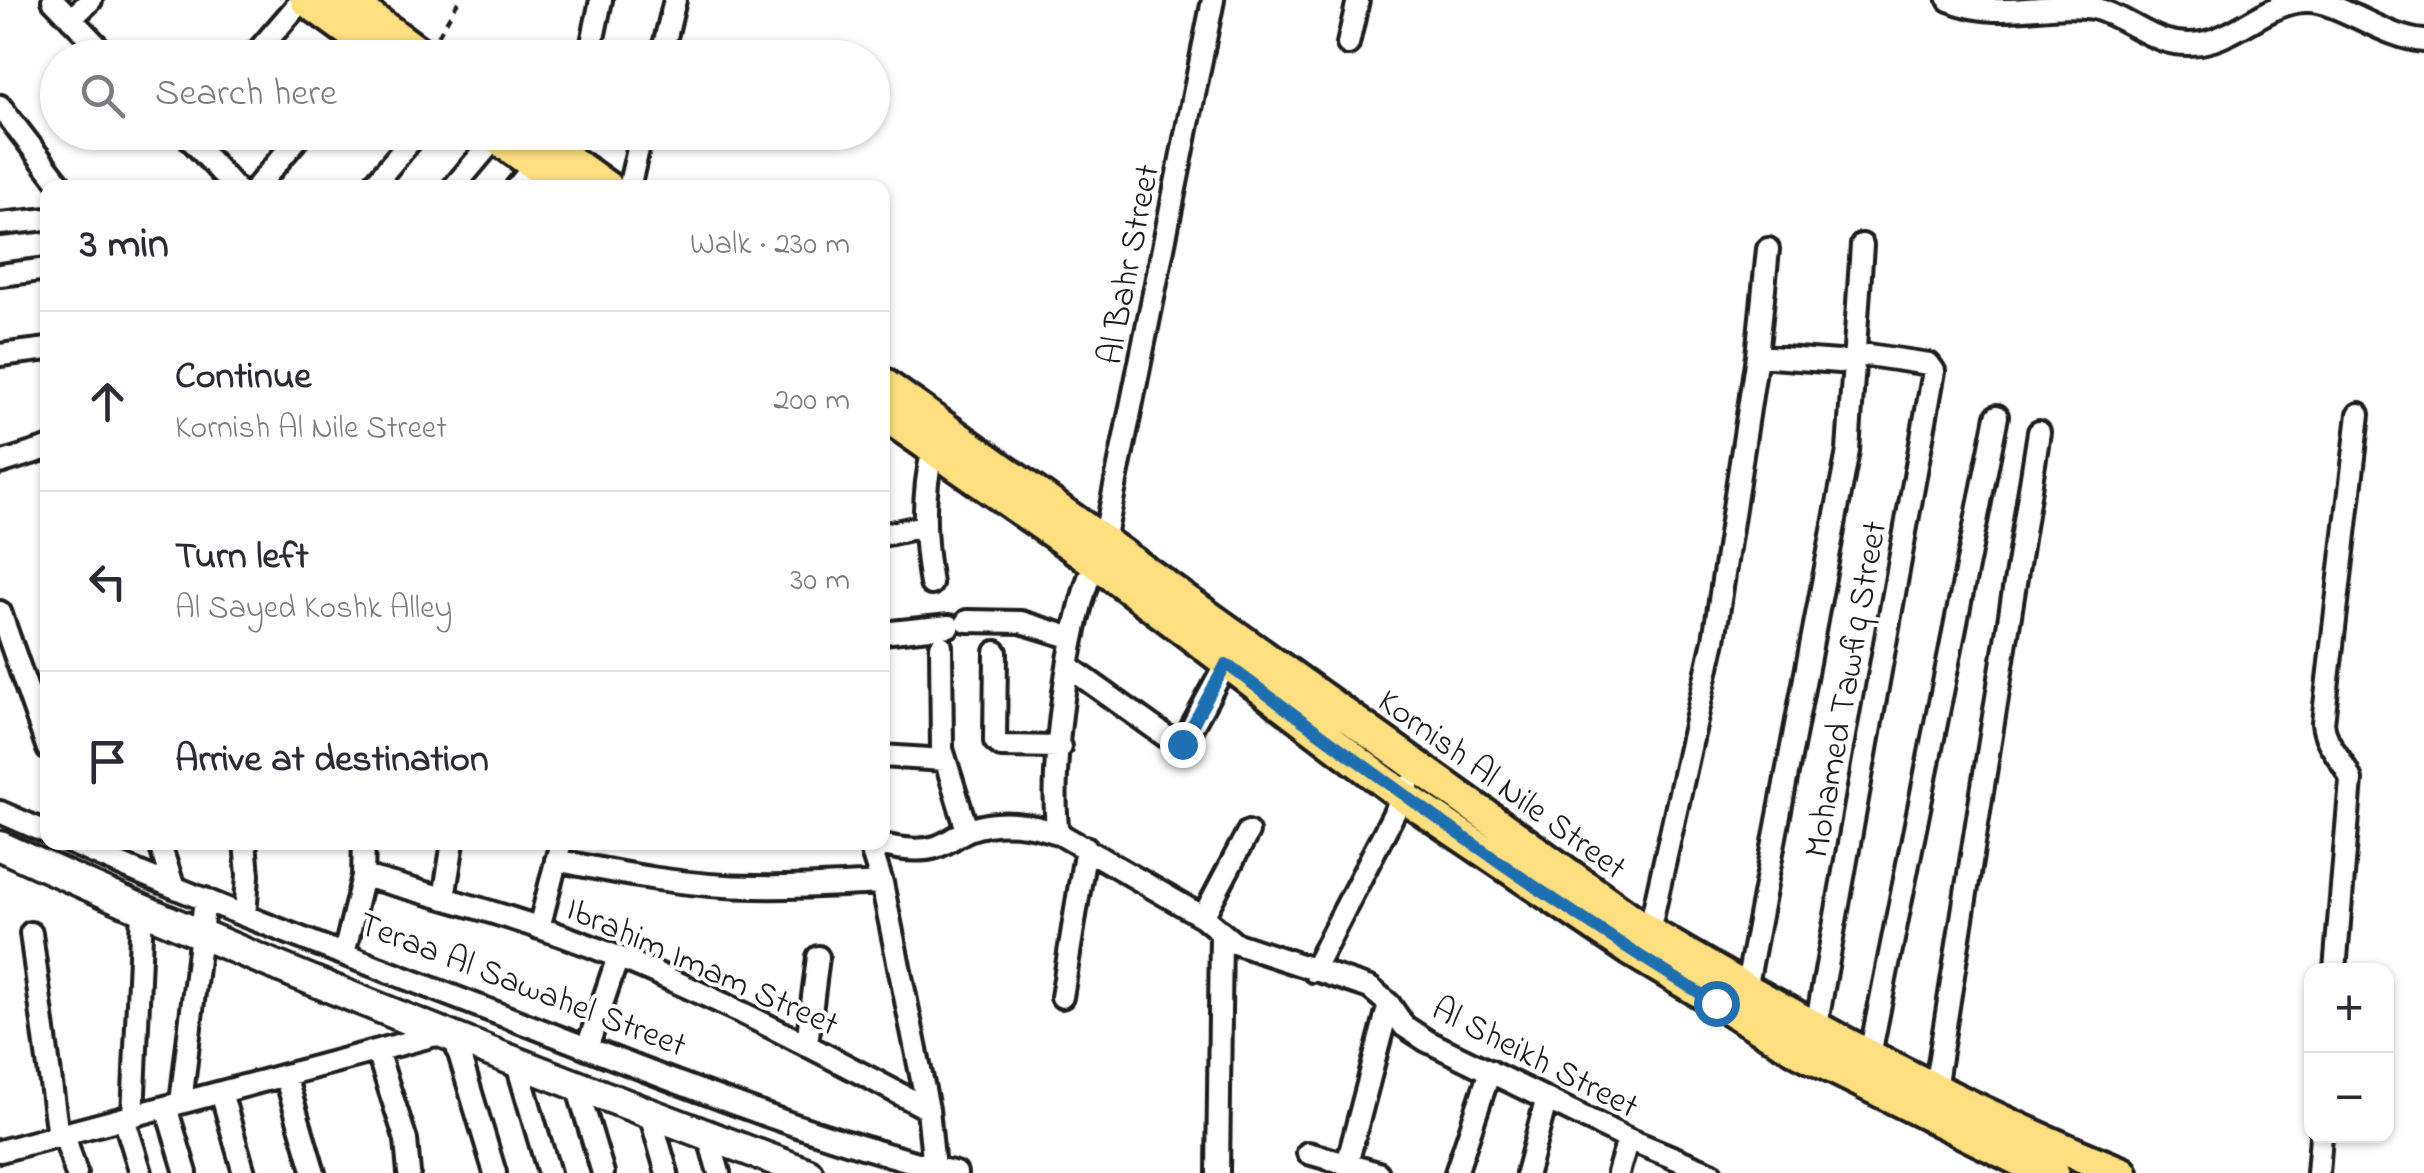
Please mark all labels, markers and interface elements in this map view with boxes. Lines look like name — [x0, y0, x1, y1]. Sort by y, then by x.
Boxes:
search box — [40, 40, 890, 150]
text: Search here — [155, 67, 337, 123]
icon: search — [75, 68, 130, 123]
street label: Al Bahr Street — [1086, 160, 1175, 369]
text: 3 min — [80, 215, 169, 276]
text: Walk · 230 m — [690, 222, 850, 269]
text: Continue — [175, 350, 311, 406]
icon: ahead — [80, 374, 135, 429]
text: 200 m — [774, 378, 850, 425]
text: Kornish Al Nile Street — [175, 406, 447, 453]
street label: Mohamed Tawfiq Street — [1793, 517, 1902, 862]
text: Turn left — [175, 530, 308, 586]
icon: left — [80, 554, 135, 609]
text: 30 m — [790, 558, 850, 605]
text: Al Sayed Koshk Alley — [175, 586, 452, 633]
street label: Kornish Al Nile Street — [1366, 678, 1636, 894]
route end — [1160, 722, 1206, 768]
text: Arrive at destination — [175, 733, 489, 789]
icon: arrive — [80, 734, 135, 789]
street label: Ibrahim Imam Street — [557, 885, 846, 1051]
street label: Teraa Al Sawahel Street — [350, 900, 693, 1072]
map controls — [2304, 963, 2394, 1143]
button: + — [2304, 963, 2394, 1053]
route start — [1694, 981, 1740, 1027]
street label: Al Sheikh Street — [1422, 985, 1647, 1133]
button: − — [2304, 1053, 2394, 1143]

